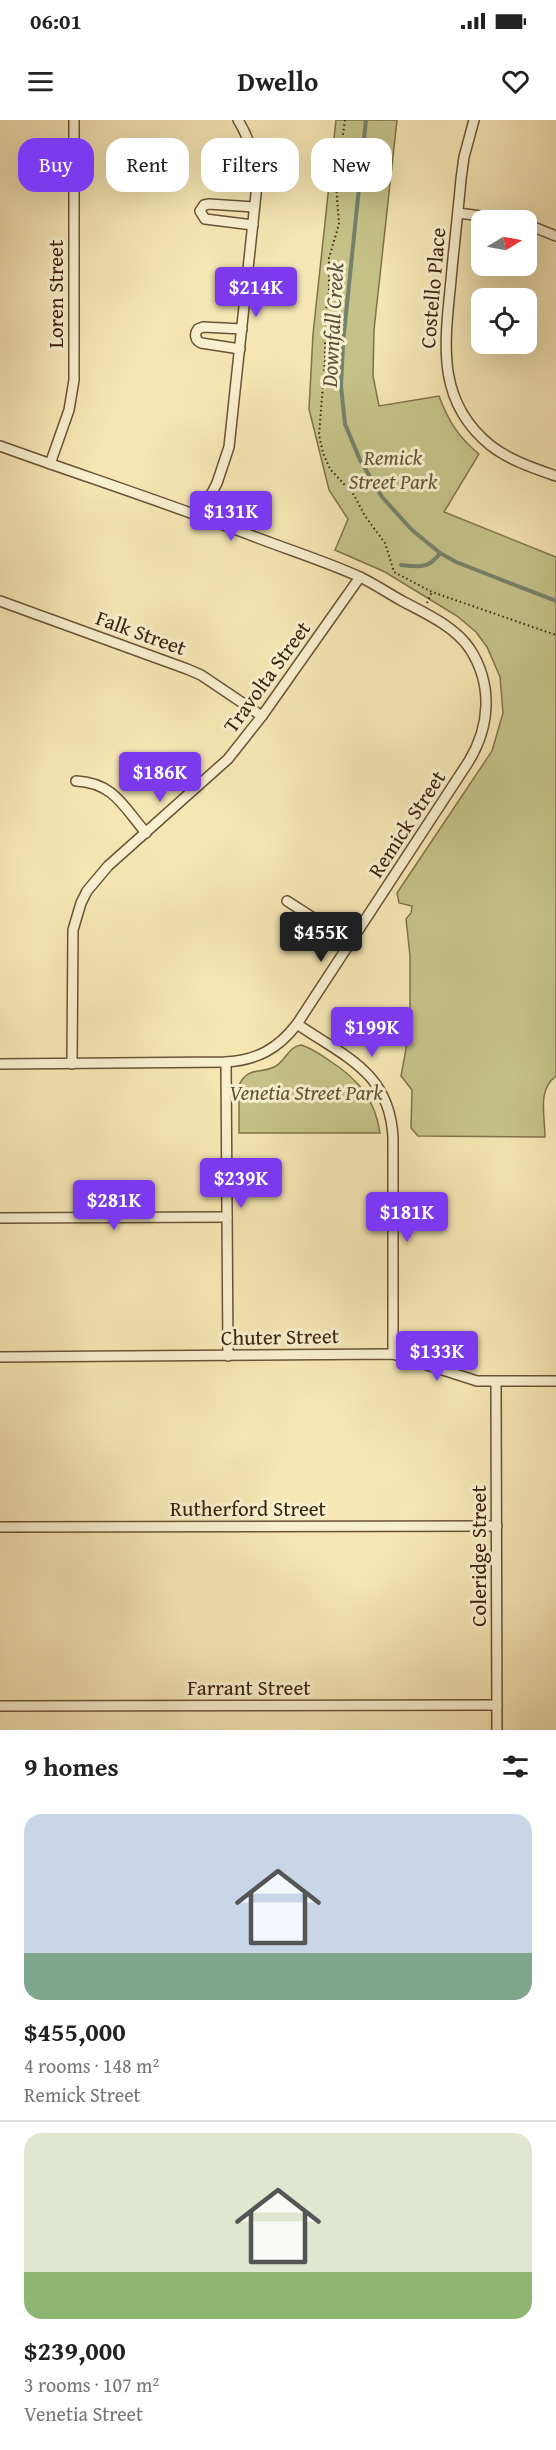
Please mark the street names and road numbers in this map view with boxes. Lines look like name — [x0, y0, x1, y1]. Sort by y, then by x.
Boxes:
street label: Costello Place — [412, 226, 453, 350]
street label: Loren Street — [40, 239, 71, 348]
street label: Falk Street — [92, 602, 191, 663]
street label: Travolta Street — [215, 614, 318, 739]
street label: Remick Street — [360, 763, 453, 883]
street label: Chuter Street — [221, 1320, 340, 1353]
street label: Coleridge Street — [463, 1485, 494, 1627]
street label: Rutherford Street — [170, 1493, 327, 1524]
street label: Farrant Street — [187, 1672, 311, 1703]

